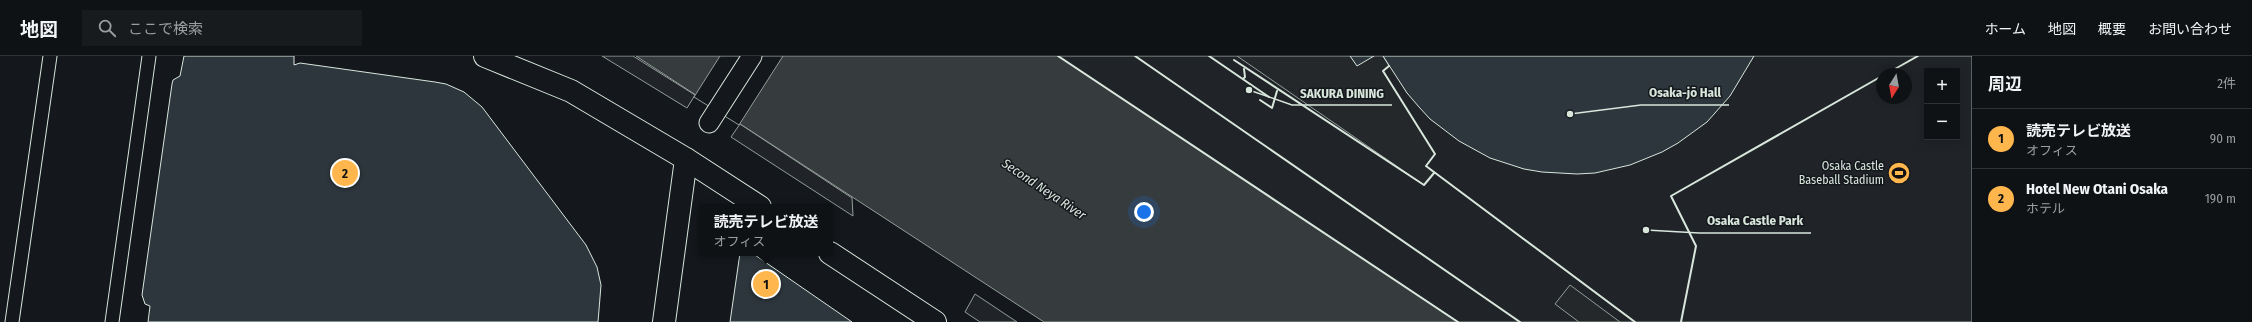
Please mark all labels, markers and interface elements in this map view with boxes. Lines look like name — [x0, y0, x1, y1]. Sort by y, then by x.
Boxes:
search box — [82, 10, 362, 46]
icon: search — [96, 17, 118, 39]
text: 地図 — [20, 18, 58, 41]
text: ここで検索 — [128, 20, 203, 38]
text: ホーム — [1984, 21, 2026, 38]
text: 地図 — [2048, 21, 2076, 38]
text: 概要 — [2098, 21, 2126, 38]
text: お問い合わせ — [2148, 21, 2232, 38]
north arrow — [1876, 68, 1912, 104]
map controls — [1924, 68, 1960, 140]
button: + — [1924, 68, 1960, 104]
text: 周辺 — [1988, 74, 2022, 95]
text: 2件 — [2217, 76, 2236, 91]
callout: SAKURA DINING — [1292, 80, 1392, 105]
callout: Osaka-jō Hall — [1641, 80, 1729, 105]
text: Osaka-jō Hall — [1649, 85, 1721, 100]
text: SAKURA DINING — [1300, 86, 1384, 101]
button: − — [1924, 104, 1960, 140]
text: 読売テレビ放送 — [2026, 122, 2131, 140]
text: 1 — [1998, 131, 2004, 146]
text: 90 m — [2210, 131, 2236, 146]
text: オフィス — [2026, 143, 2078, 158]
water label: Second Neya River — [999, 155, 1089, 223]
pin: 2 — [332, 158, 358, 188]
place label: Osaka Castle Baseball Stadium — [1799, 159, 1884, 187]
sports icon: Osaka Castle Baseball Stadium — [1886, 160, 1912, 186]
text: Hotel New Otani Osaka — [2026, 180, 2168, 198]
text: 2 — [1998, 191, 2004, 206]
text: 190 m — [2205, 191, 2236, 206]
text: ホテル — [2026, 201, 2065, 216]
your location — [1134, 202, 1154, 222]
popup — [699, 204, 833, 256]
callout: Osaka Castle Park — [1699, 208, 1811, 233]
text: 読売テレビ放送 — [713, 213, 819, 231]
text: Osaka Castle Park — [1707, 213, 1803, 228]
text: オフィス — [713, 234, 765, 249]
pin: 1 — [753, 269, 779, 299]

